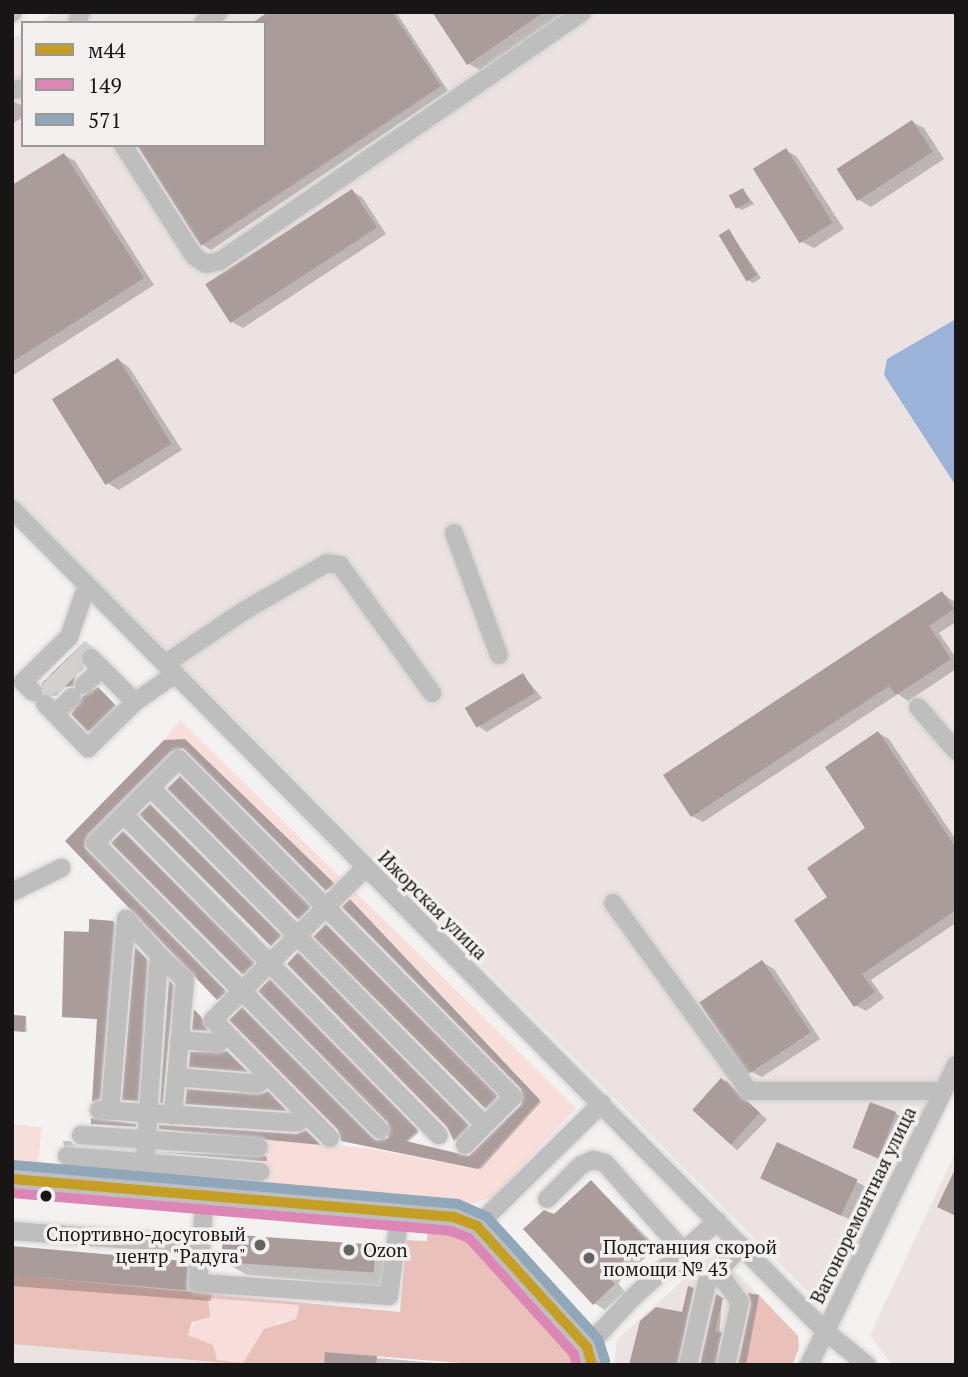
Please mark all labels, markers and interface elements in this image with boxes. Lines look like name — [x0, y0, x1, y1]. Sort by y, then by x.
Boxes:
legend — [21, 21, 266, 147]
text: м44 — [88, 36, 126, 64]
text: 149 — [88, 71, 122, 99]
text: 571 — [88, 106, 122, 134]
street label: Ижорская улица — [374, 846, 492, 964]
street label: Вагоноремонтная улица — [805, 1103, 921, 1307]
unlabelled marker — [39, 1189, 53, 1203]
place label: Спортивно-досуговый центр "Радуга" — [46, 1223, 246, 1267]
place label: Подстанция скорой помощи № 43 — [603, 1236, 777, 1280]
marker: Спортивно-досуговый центр "Радуга" — [252, 1237, 268, 1253]
place label: Ozon — [363, 1239, 408, 1261]
marker: Ozon — [341, 1242, 357, 1258]
marker: Подстанция скорой помощи № 43 — [581, 1250, 597, 1266]

